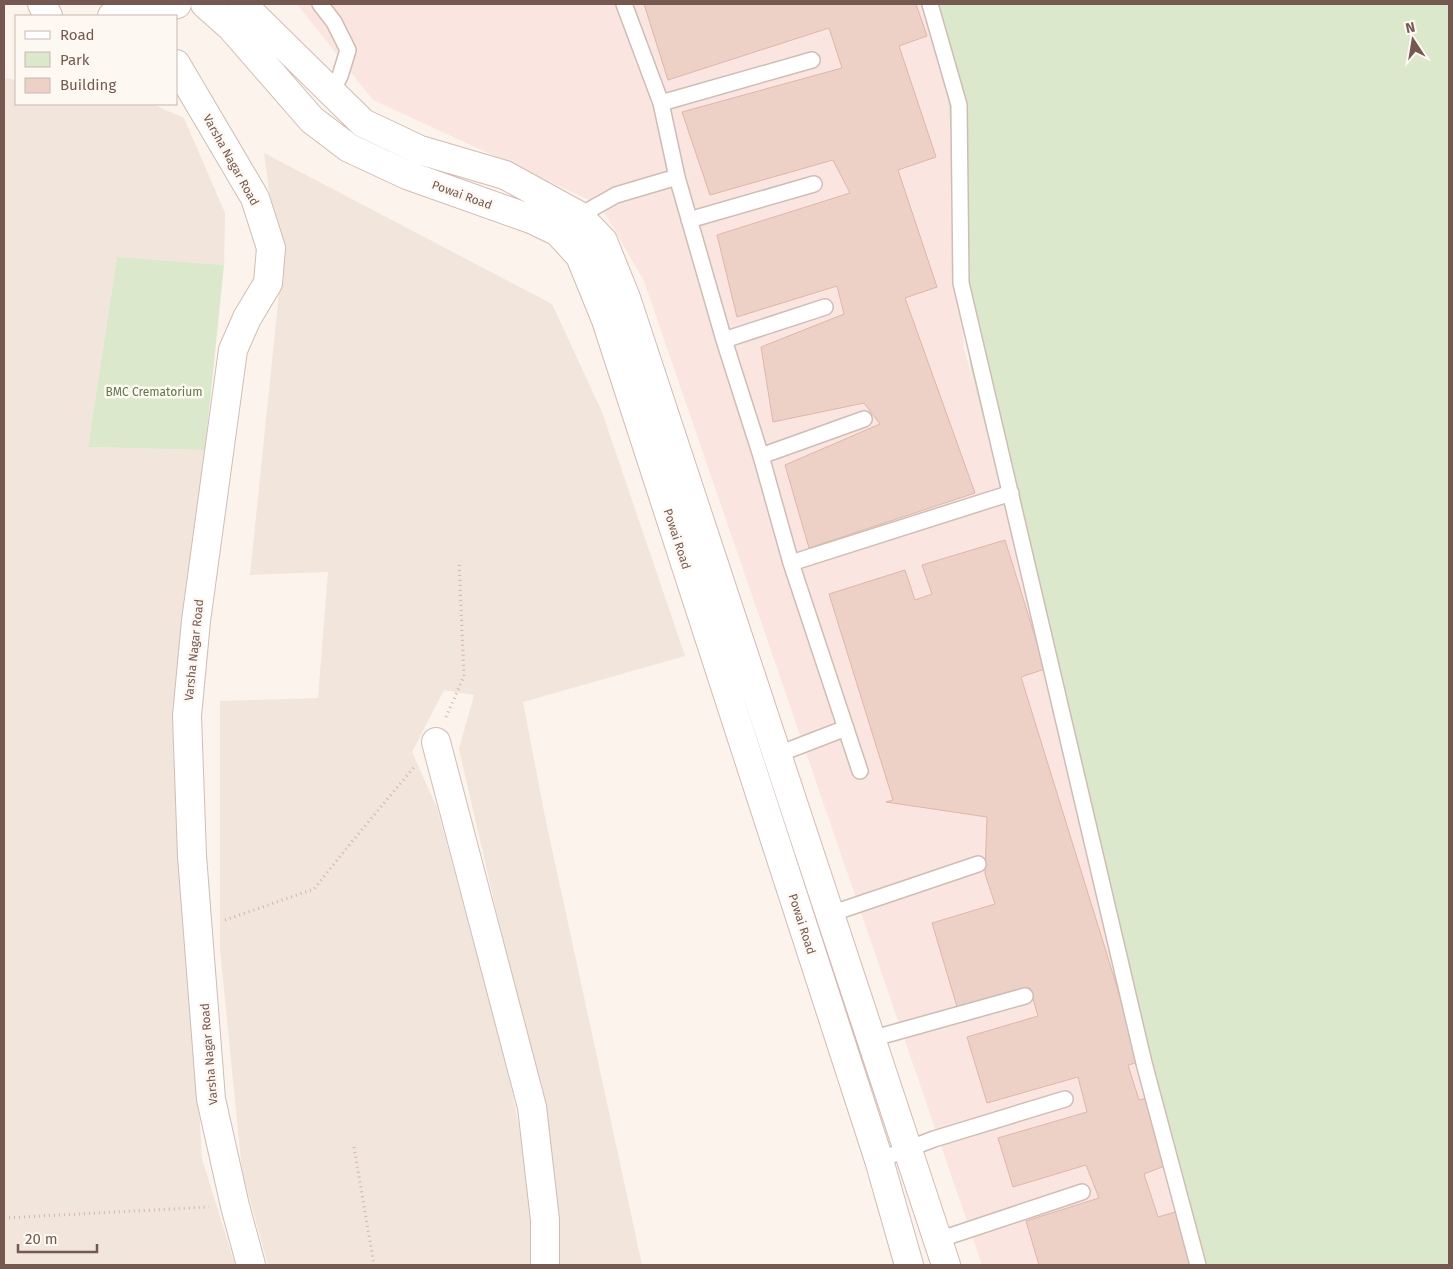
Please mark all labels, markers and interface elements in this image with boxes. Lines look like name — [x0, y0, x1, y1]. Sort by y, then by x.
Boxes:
legend — [15, 15, 178, 105]
north arrow — [1388, 15, 1438, 65]
text: N — [1404, 18, 1417, 37]
text: Road — [60, 26, 95, 44]
text: Park — [60, 51, 90, 69]
text: Building — [60, 76, 116, 94]
street label: Varsha Nagar Road — [200, 112, 262, 208]
street label: Powai Road — [430, 178, 494, 212]
park label: BMC Crematorium — [105, 385, 203, 399]
street label: Powai Road — [661, 507, 693, 571]
street label: Varsha Nagar Road — [182, 598, 206, 702]
street label: Powai Road — [786, 892, 818, 956]
street label: Varsha Nagar Road — [198, 1003, 220, 1105]
scale bar — [18, 1222, 96, 1254]
text: 20 m — [25, 1230, 58, 1248]

